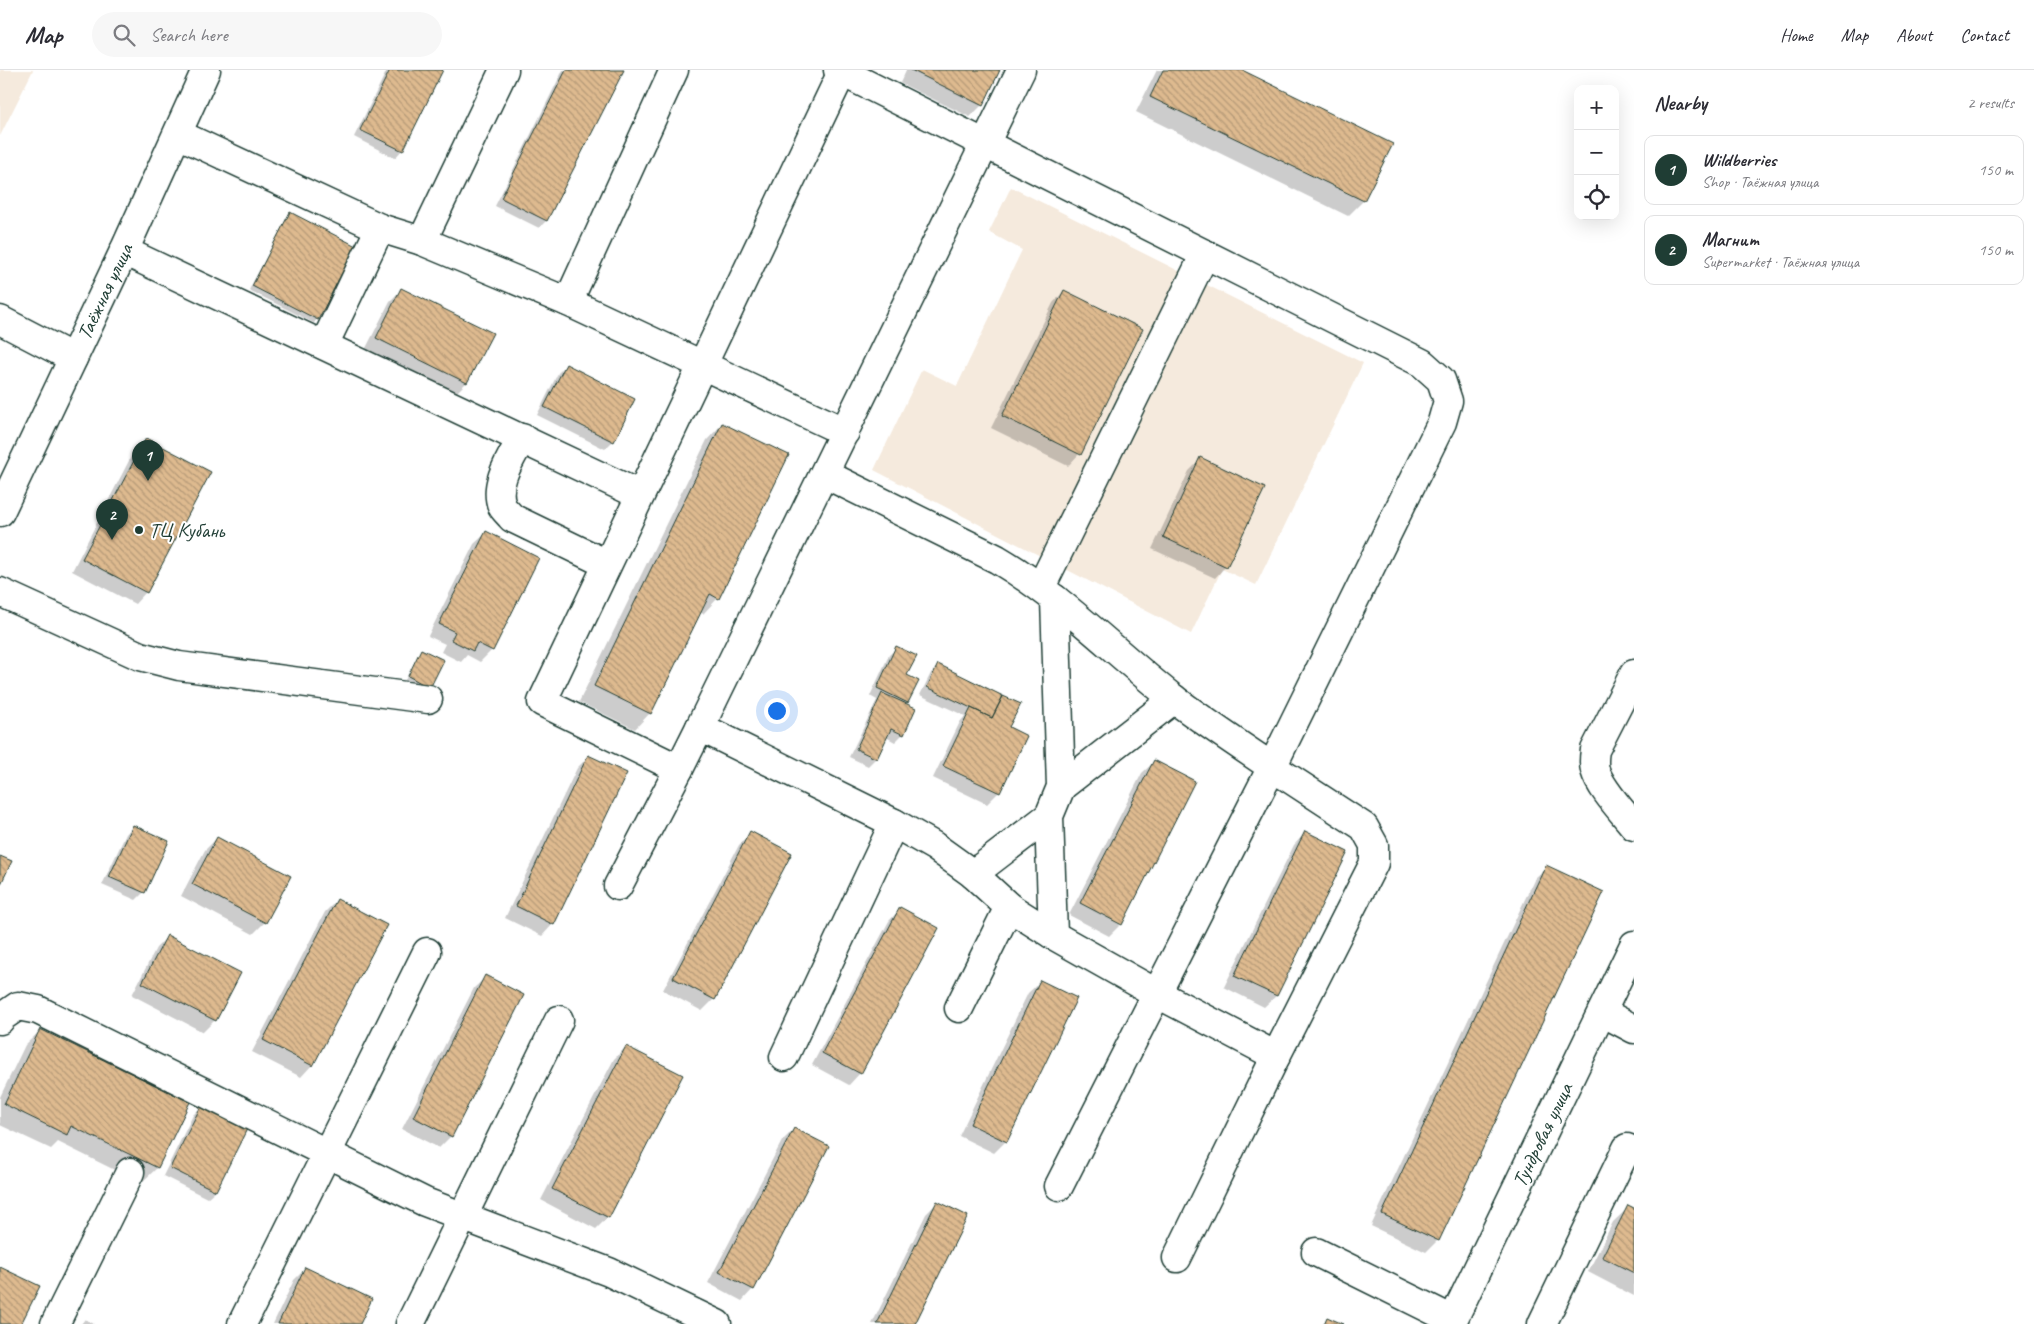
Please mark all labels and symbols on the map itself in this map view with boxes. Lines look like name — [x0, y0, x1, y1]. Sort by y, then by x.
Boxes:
street label: Таёжная улица — [71, 238, 139, 344]
pin: 1 — [132, 440, 164, 481]
pin: 2 — [96, 499, 128, 540]
place label: ТЦ Кубань — [149, 517, 226, 543]
marker: ТЦ Кубань — [133, 524, 145, 536]
your location — [764, 698, 790, 724]
street label: Тундровая улица — [1506, 1077, 1579, 1191]

